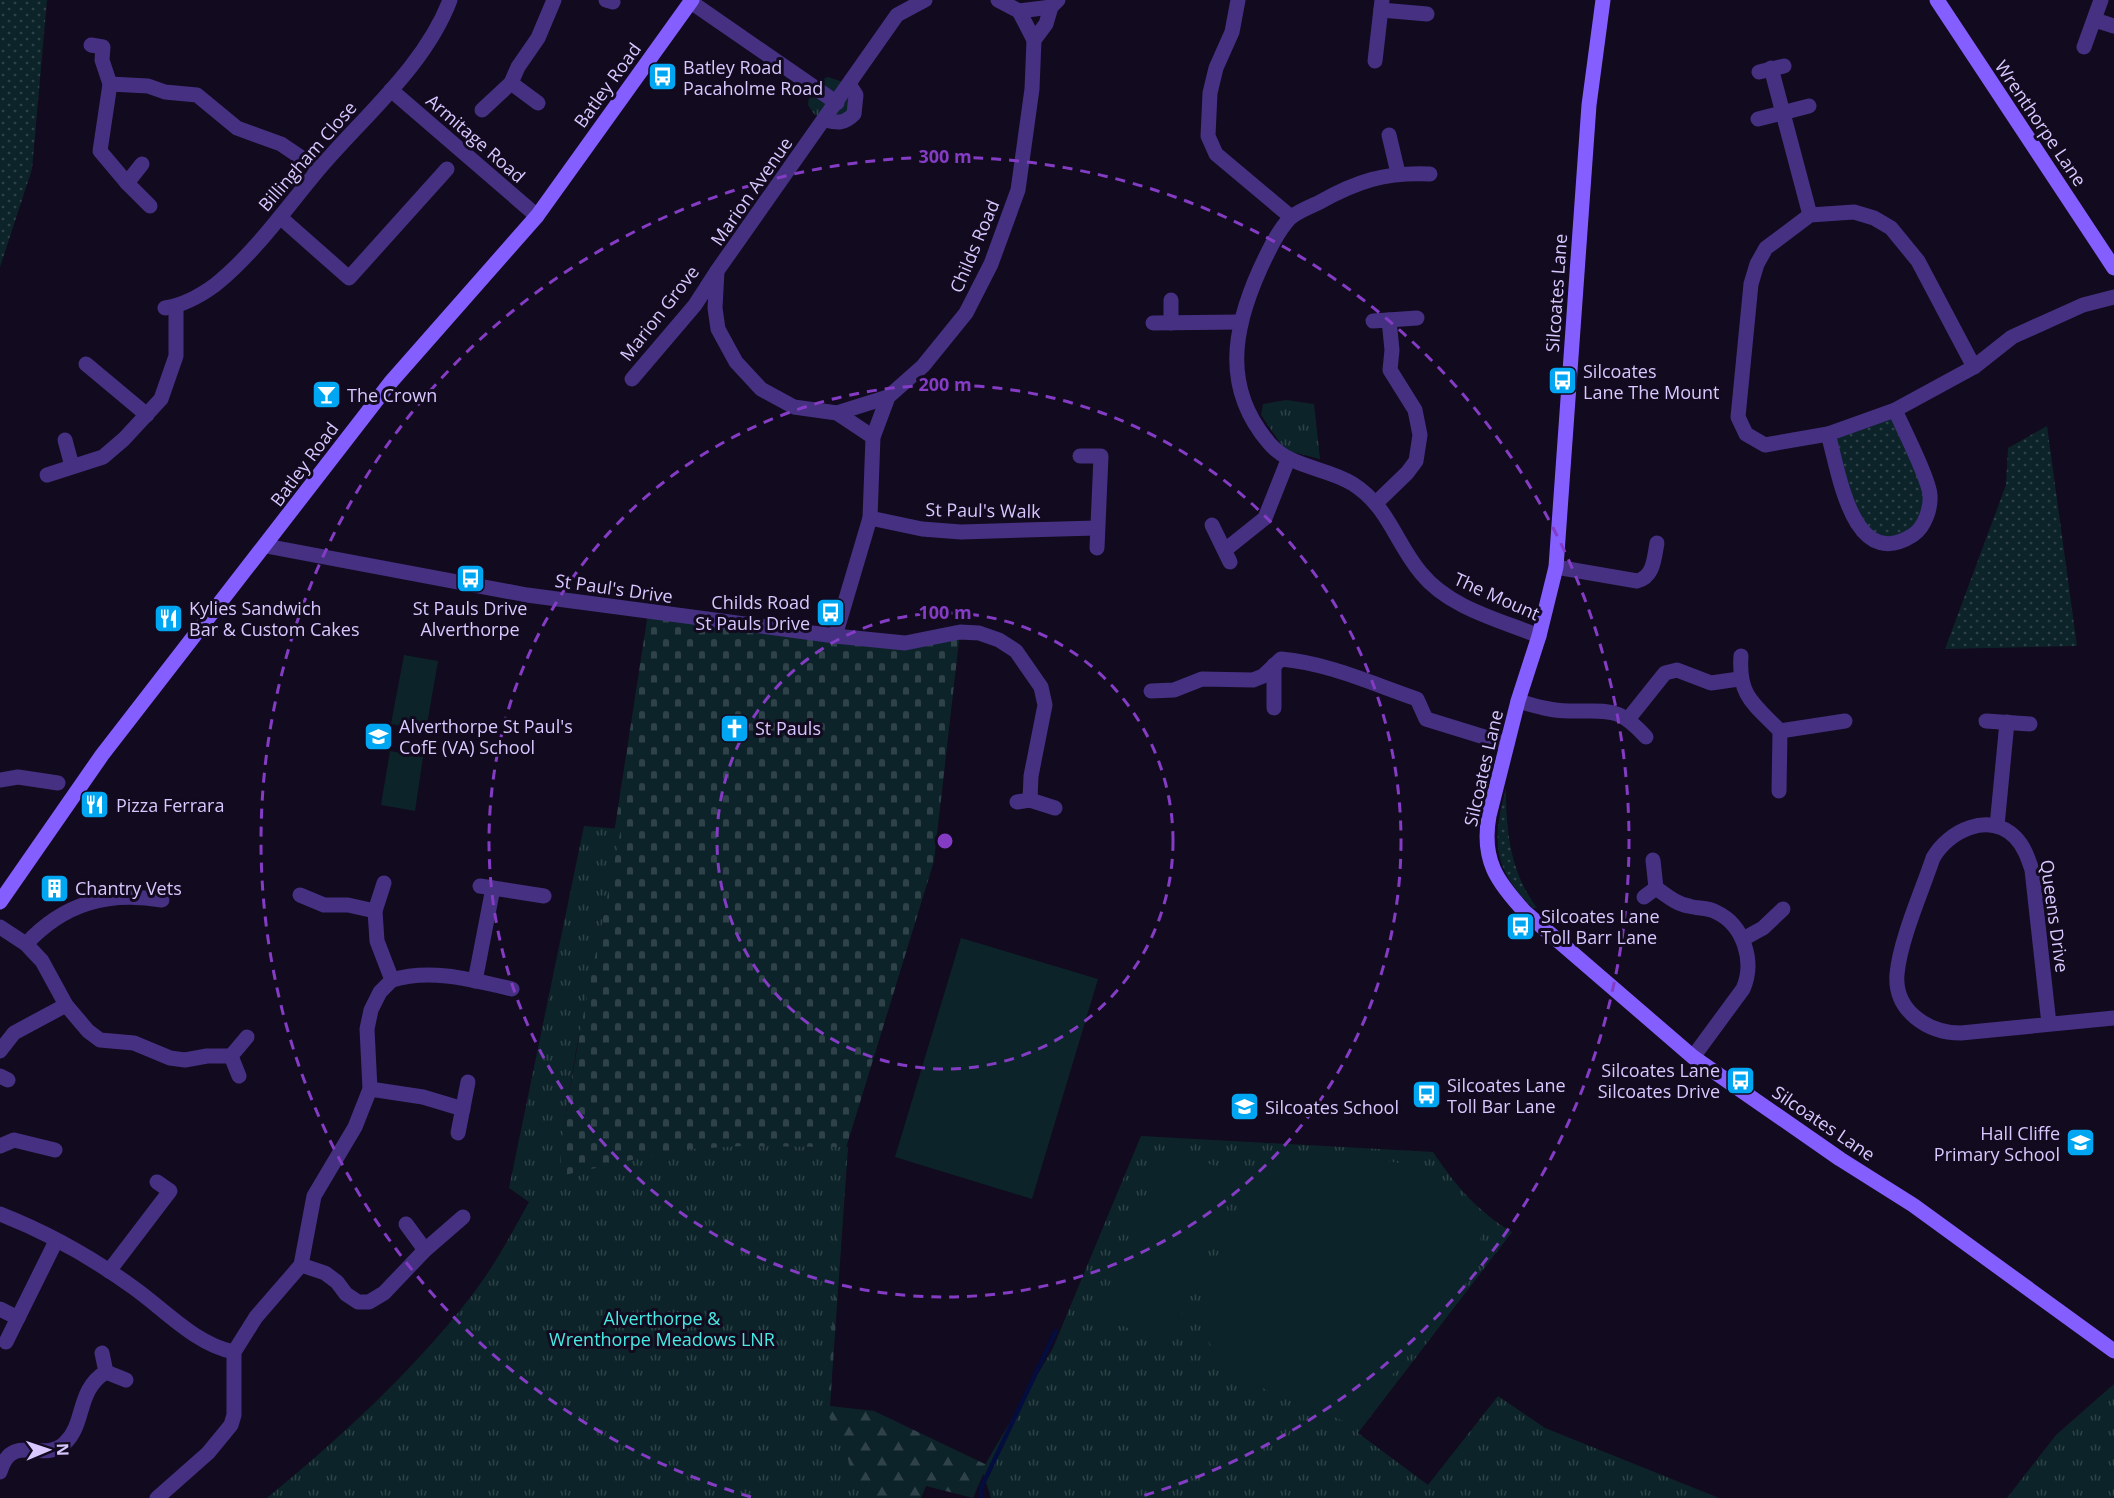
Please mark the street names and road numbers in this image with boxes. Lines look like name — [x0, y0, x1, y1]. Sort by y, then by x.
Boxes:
street label: Batley Road — [568, 38, 646, 132]
street label: Wrenthorpe Lane — [1990, 55, 2092, 191]
street label: Armitage Road — [421, 88, 531, 188]
street label: Billingham Close — [253, 96, 361, 216]
street label: Marion Avenue — [705, 132, 797, 250]
street label: Childs Road — [944, 196, 1004, 296]
street label: Silcoates Lane — [1540, 233, 1572, 353]
street label: Marion Grove — [614, 260, 704, 366]
street label: Batley Road — [265, 417, 343, 511]
street label: St Paul's Walk — [925, 497, 1041, 523]
street label: The Mount — [1450, 566, 1544, 626]
street label: St Paul's Drive — [554, 568, 674, 608]
street label: Silcoates Lane — [1458, 707, 1508, 829]
street label: Queens Drive — [2035, 858, 2075, 974]
street label: Silcoates Lane — [1768, 1080, 1880, 1166]

